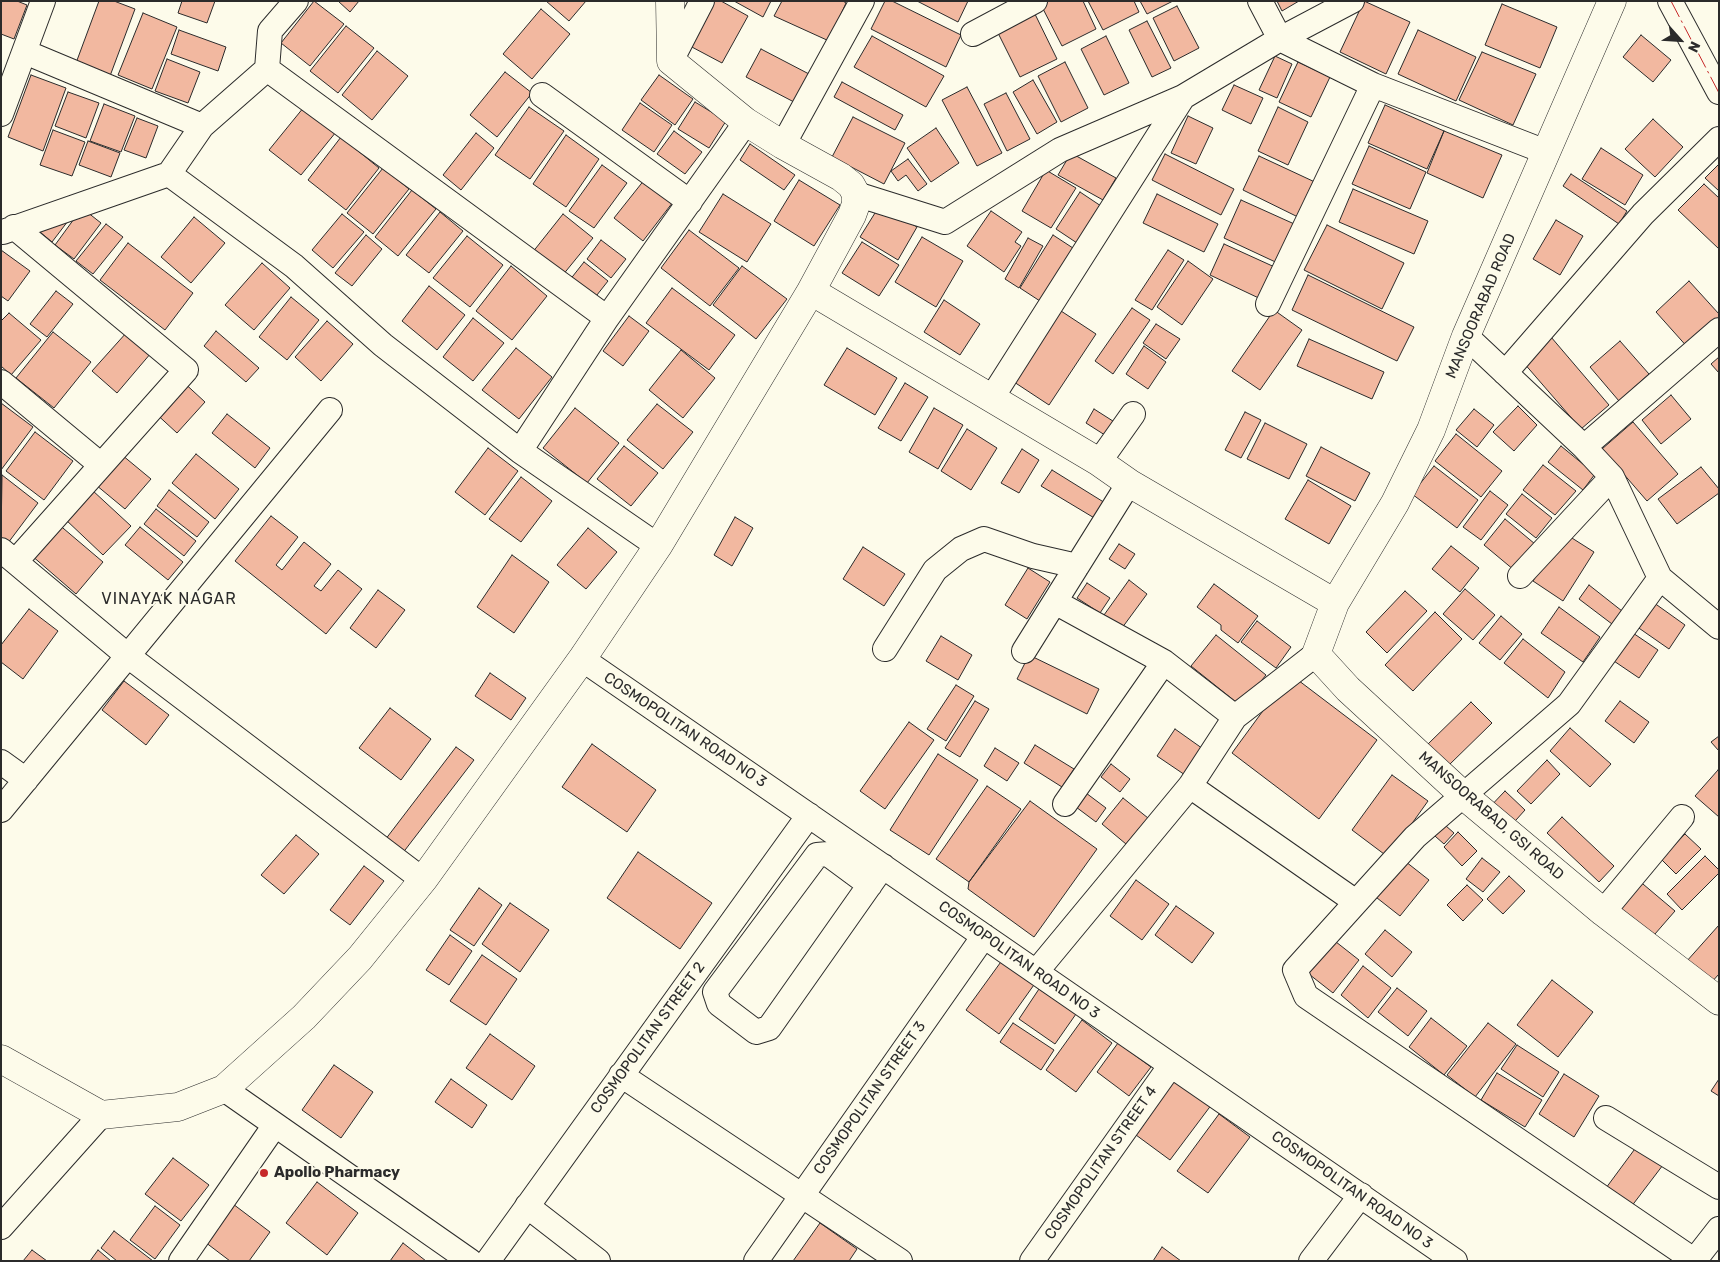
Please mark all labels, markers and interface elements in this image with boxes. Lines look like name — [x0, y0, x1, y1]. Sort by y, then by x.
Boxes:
north arrow — [1655, 15, 1705, 65]
text: N — [1684, 39, 1704, 55]
street label: MANSOORABAD ROAD — [1442, 231, 1520, 381]
district label: VINAYAK NAGAR — [100, 589, 238, 609]
street label: COSMOPOLITAN ROAD NO 3 — [600, 669, 770, 791]
street label: MANSOORABAD, GSI ROAD — [1415, 748, 1567, 884]
street label: COSMOPOLITAN ROAD NO 3 — [935, 897, 1103, 1023]
street label: COSMOPOLITAN STREET 2 — [587, 959, 709, 1117]
street label: COSMOPOLITAN STREET 3 — [810, 1018, 930, 1178]
street label: COSMOPOLITAN STREET 4 — [1041, 1083, 1161, 1243]
street label: COSMOPOLITAN ROAD NO 3 — [1268, 1127, 1436, 1253]
place label: Apollo Pharmacy — [274, 1164, 400, 1182]
marker: Apollo Pharmacy — [258, 1167, 270, 1179]

